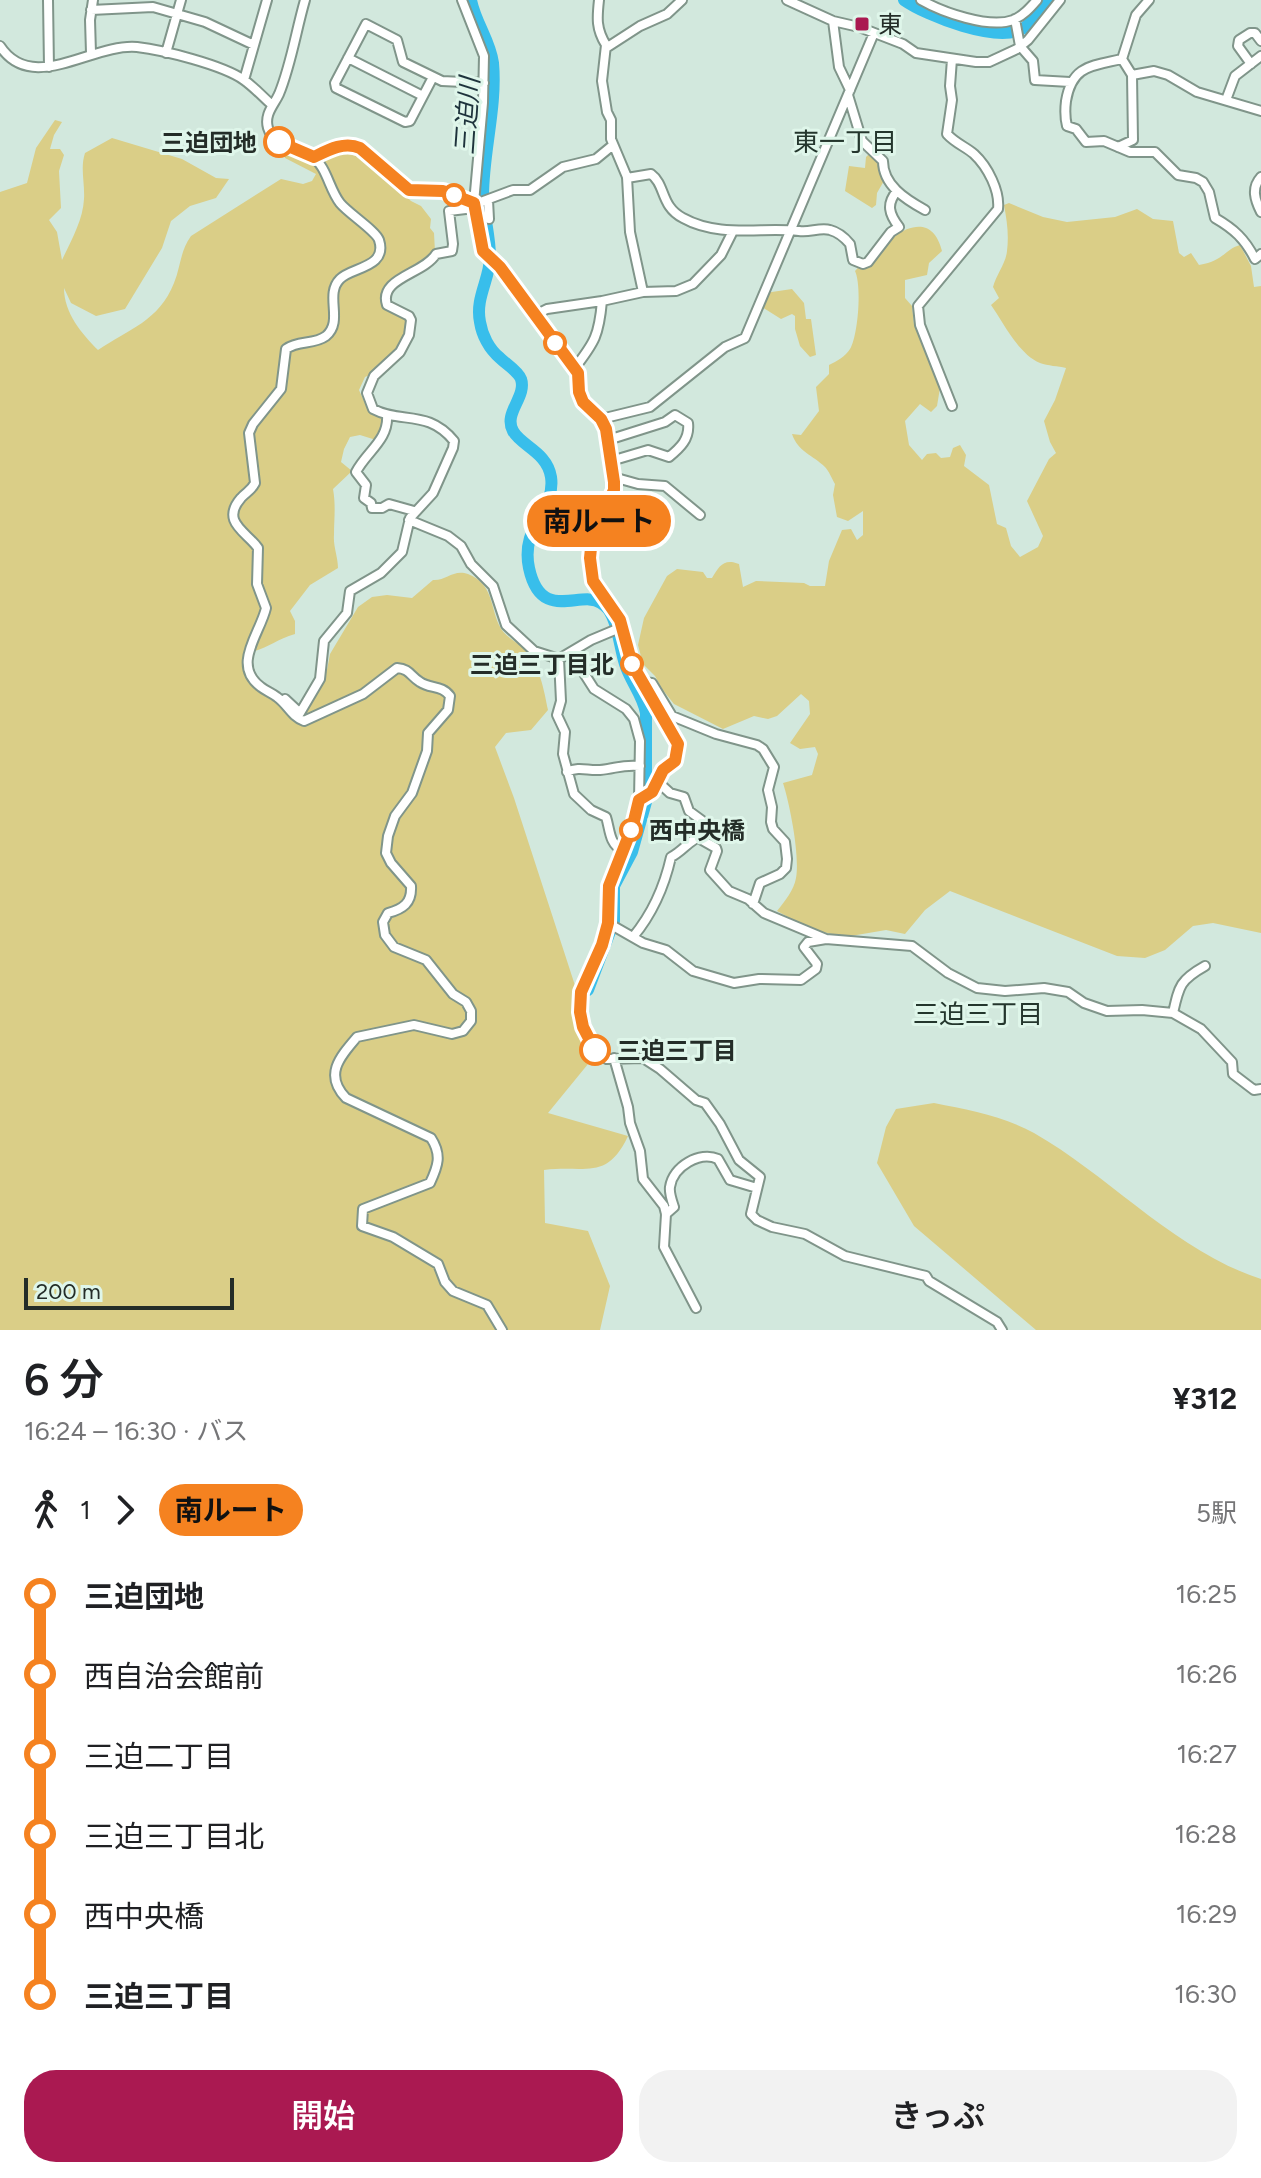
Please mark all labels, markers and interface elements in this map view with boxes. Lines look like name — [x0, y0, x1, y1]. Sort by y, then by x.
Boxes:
place label: 東 — [878, 10, 902, 39]
marker: 東 — [853, 15, 871, 33]
water label: 三迫川 — [448, 73, 486, 156]
district label: 東一丁目 — [793, 126, 897, 158]
marker: 三迫団地 — [264, 127, 294, 157]
place label: 三迫団地 — [161, 128, 257, 157]
unlabelled marker — [443, 184, 465, 206]
unlabelled marker — [544, 332, 566, 354]
line badge: 南ルート — [543, 495, 655, 547]
text: 南ルート — [543, 504, 655, 538]
place label: 三迫三丁目北 — [470, 650, 614, 679]
marker: 三迫三丁目北 — [621, 653, 643, 675]
place label: 西中央橋 — [649, 816, 745, 845]
marker: 西中央橋 — [620, 819, 642, 841]
district label: 三迫三丁目 — [913, 998, 1043, 1030]
marker: 三迫三丁目 — [580, 1035, 610, 1065]
place label: 三迫三丁目 — [617, 1036, 737, 1065]
scale bar — [24, 1274, 234, 1310]
text: 200 m — [36, 1278, 101, 1305]
text: 6 分 — [24, 1353, 104, 1406]
text: ¥312 — [1172, 1380, 1237, 1417]
text: 16:24 – 16:30 · バス — [24, 1415, 248, 1447]
icon: walk — [24, 1488, 68, 1532]
icon: forward — [103, 1488, 147, 1532]
text: 南ルート — [175, 1493, 287, 1527]
text: 1 — [80, 1494, 91, 1526]
text: 5駅 — [1196, 1497, 1237, 1529]
text: 三迫団地 — [84, 1578, 204, 1615]
text: 16:25 — [1175, 1578, 1237, 1610]
text: 西自治会館前 — [84, 1658, 264, 1695]
text: 16:26 — [1176, 1658, 1237, 1690]
text: 三迫二丁目 — [84, 1738, 234, 1775]
text: 16:27 — [1176, 1738, 1237, 1770]
text: 三迫三丁目北 — [84, 1818, 264, 1855]
text: 16:28 — [1174, 1818, 1237, 1850]
text: 西中央橋 — [84, 1898, 204, 1935]
text: 16:29 — [1176, 1898, 1237, 1930]
text: 三迫三丁目 — [84, 1978, 234, 2015]
text: 16:30 — [1174, 1978, 1237, 2010]
button: 開始 — [24, 2070, 623, 2162]
button: きっぷ — [639, 2070, 1237, 2162]

